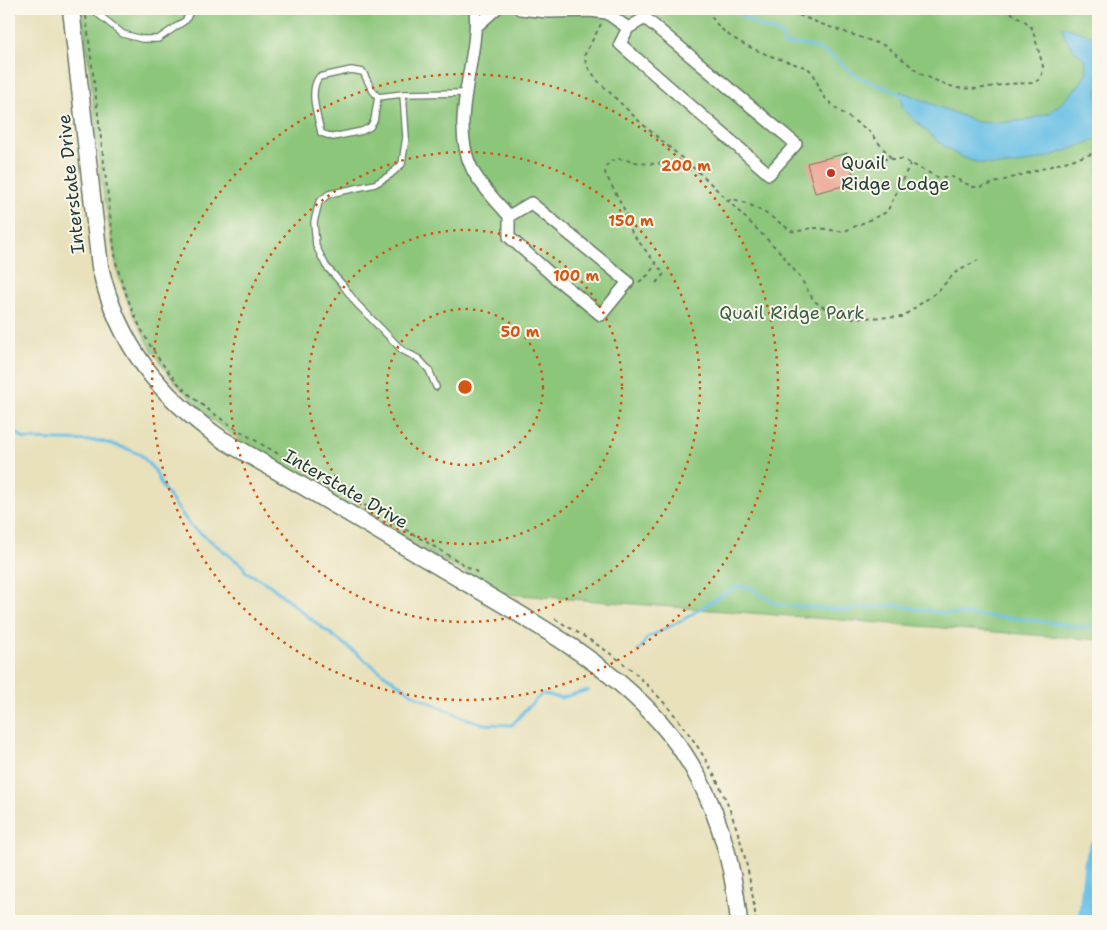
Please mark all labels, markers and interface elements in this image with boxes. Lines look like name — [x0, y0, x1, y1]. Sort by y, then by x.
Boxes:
street label: Interstate Drive — [52, 113, 90, 255]
place label: Quail Ridge Lodge — [841, 151, 949, 196]
text: 200 m — [661, 156, 711, 176]
marker: Quail Ridge Lodge — [825, 167, 837, 179]
text: 150 m — [608, 211, 654, 231]
text: 100 m — [553, 266, 599, 286]
park label: Quail Ridge Park — [719, 301, 865, 325]
text: 50 m — [501, 322, 540, 342]
centre of rings — [456, 378, 474, 396]
street label: Interstate Drive — [279, 444, 413, 534]

